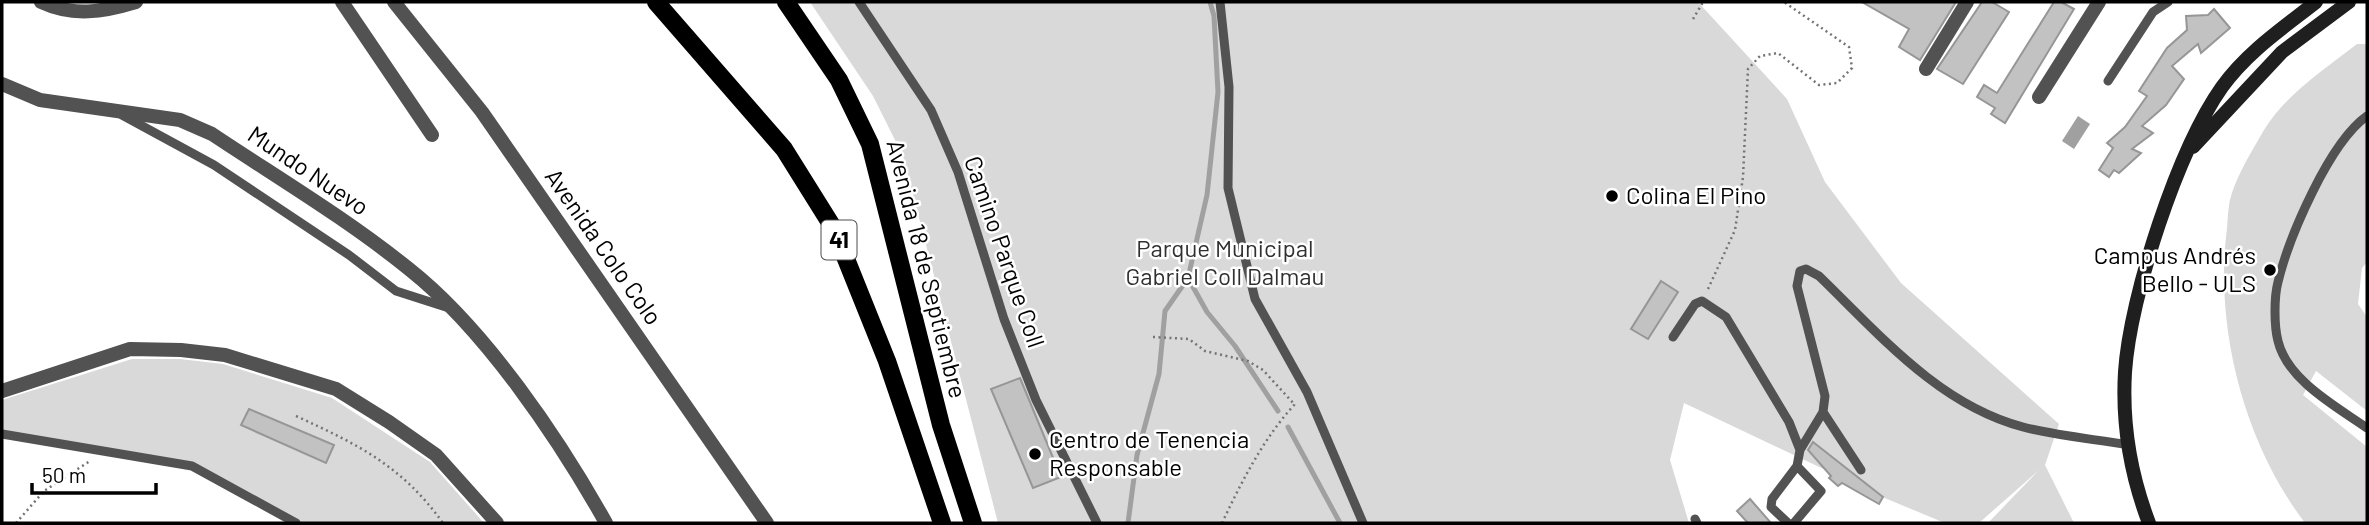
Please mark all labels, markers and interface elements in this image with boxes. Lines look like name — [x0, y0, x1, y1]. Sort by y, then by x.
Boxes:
street label: Mundo Nuevo — [243, 119, 375, 221]
street label: Avenida 18 de Septiembre — [881, 136, 974, 401]
street label: Camino Parque Coll — [959, 152, 1052, 351]
street label: Avenida Colo Colo — [540, 162, 669, 330]
place label: Colina El Pino — [1626, 180, 1766, 209]
marker: Colina El Pino — [1604, 188, 1620, 204]
road number: 41 — [822, 220, 856, 260]
park label: Parque Municipal Gabriel Coll Dalmau — [1126, 233, 1324, 290]
place label: Campus Andrés Bello - ULS — [2094, 240, 2256, 297]
marker: Campus Andrés Bello - ULS — [2262, 262, 2278, 278]
place label: Centro de Tenencia Responsable — [1049, 424, 1249, 481]
marker: Centro de Tenencia Responsable — [1027, 446, 1043, 462]
scale bar — [32, 452, 156, 496]
text: 50 m — [42, 462, 86, 487]

